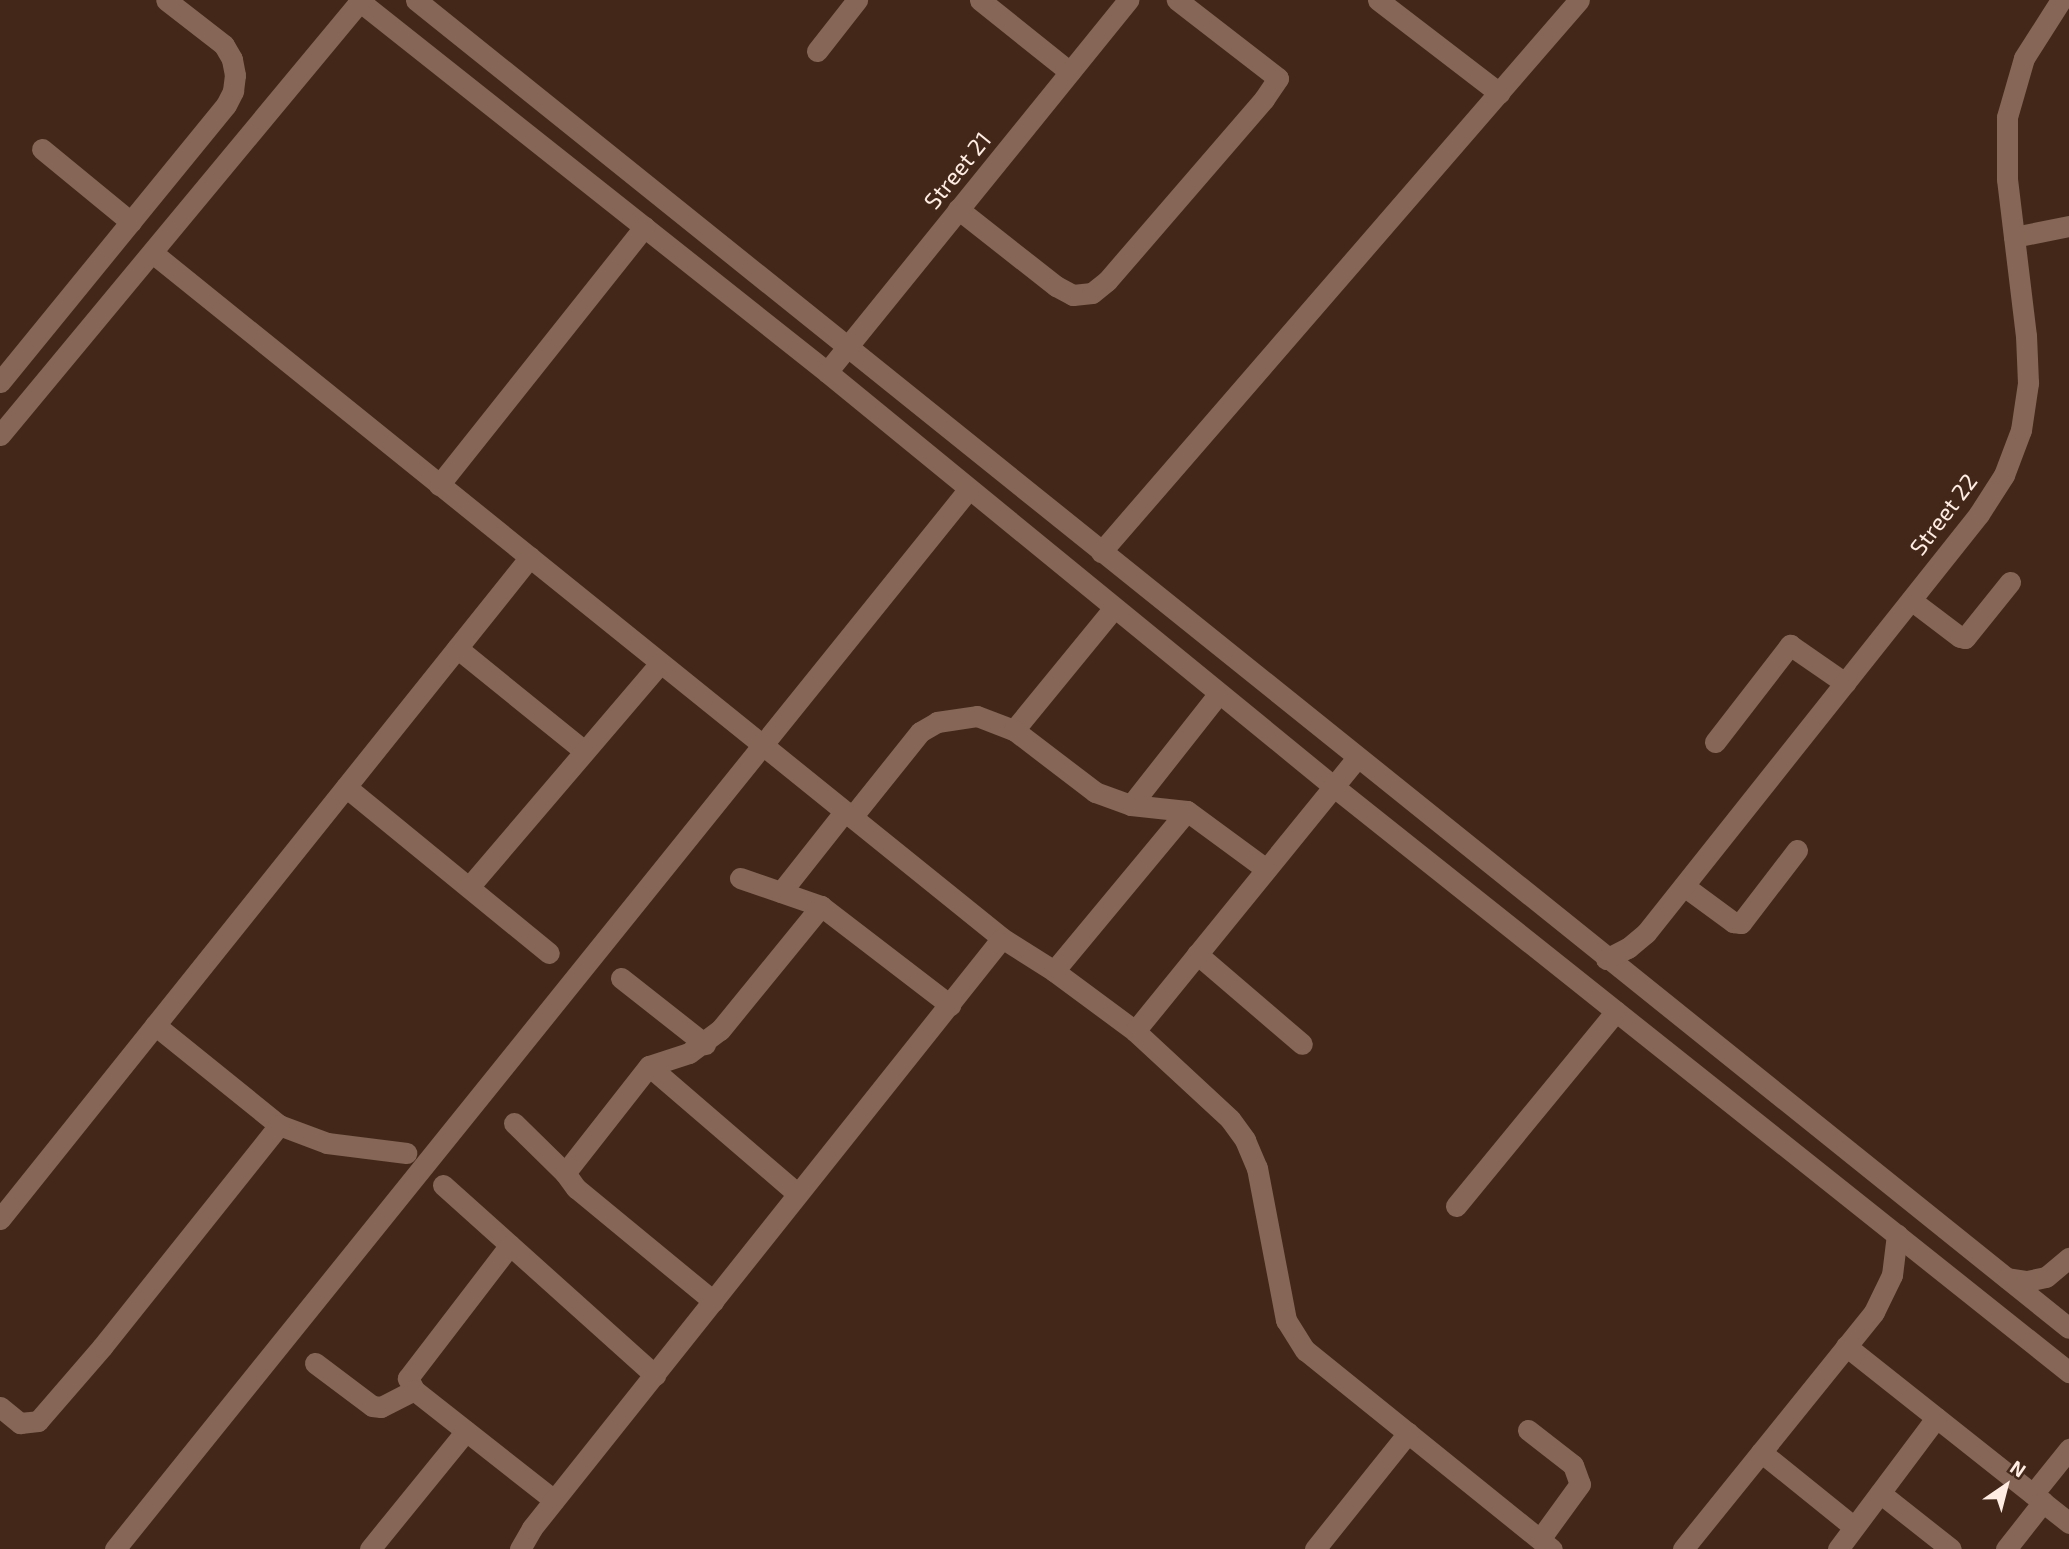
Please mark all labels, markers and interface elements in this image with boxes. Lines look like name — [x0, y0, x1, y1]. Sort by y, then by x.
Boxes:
street label: Street 21 — [918, 126, 996, 214]
street label: Street 22 — [1903, 468, 1983, 560]
north arrow — [1971, 1451, 2041, 1521]
text: N — [2006, 1455, 2031, 1482]

